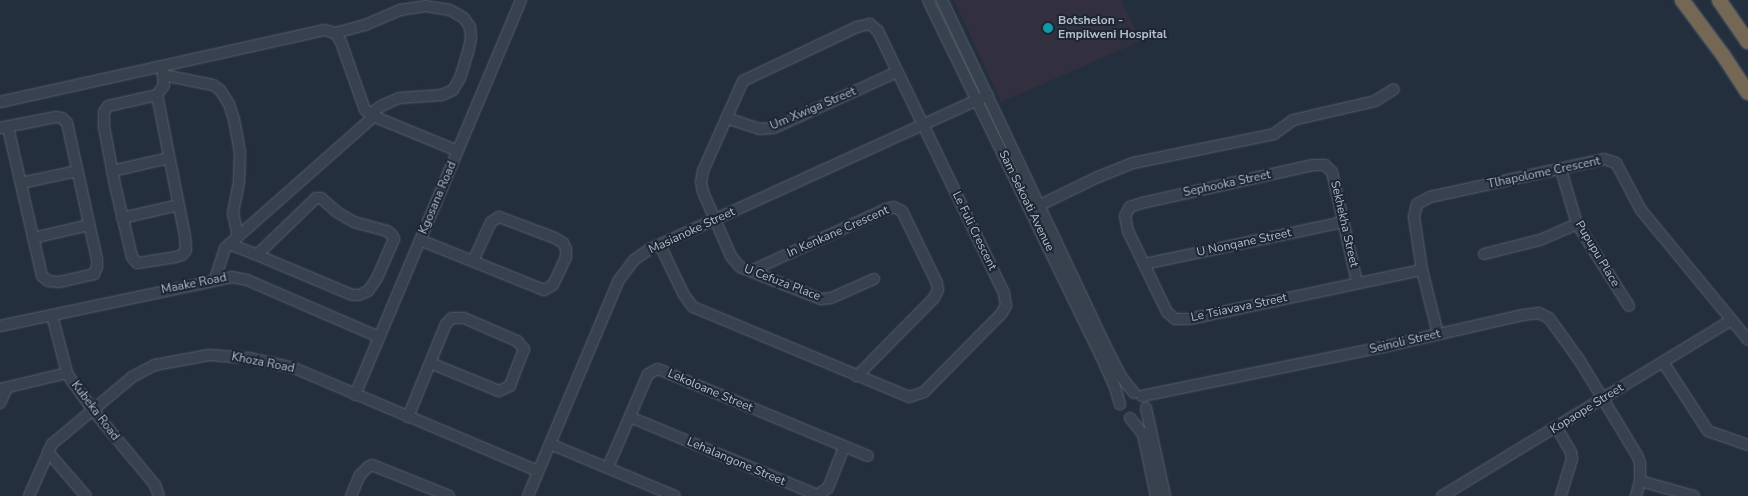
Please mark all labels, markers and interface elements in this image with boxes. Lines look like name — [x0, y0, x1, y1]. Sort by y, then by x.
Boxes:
place label: Botshelon - Empilweni Hospital — [1058, 14, 1167, 42]
marker: Botshelon - Empilweni Hospital — [1042, 22, 1054, 34]
street label: Um Xwiga Street — [768, 84, 858, 134]
street label: Sam Sekoati Avenue — [995, 148, 1057, 254]
street label: Tlhapolome Crescent — [1486, 154, 1602, 192]
street label: Kgosana Road — [416, 160, 460, 236]
street label: Sephooka Street — [1182, 168, 1272, 200]
street label: Sekhekha Street — [1327, 180, 1361, 268]
street label: Le Fuli Crescent — [949, 189, 999, 273]
street label: In Kenkane Crescent — [785, 203, 891, 261]
street label: Masianoke Street — [647, 205, 737, 257]
street label: Pupupu Place — [1572, 219, 1622, 289]
street label: U Nonqane Street — [1195, 226, 1293, 260]
street label: U Cefuza Place — [742, 262, 822, 304]
street label: Maake Road — [160, 271, 228, 297]
street label: Le Tsiavava Street — [1190, 291, 1288, 325]
street label: Seinoli Street — [1368, 327, 1442, 357]
street label: Khoza Road — [230, 350, 296, 376]
street label: Lekoloane Street — [665, 367, 755, 415]
street label: Kubeka Road — [68, 378, 122, 444]
street label: Kopaope Street — [1548, 381, 1626, 437]
street label: Lehalangone Street — [685, 435, 787, 489]

